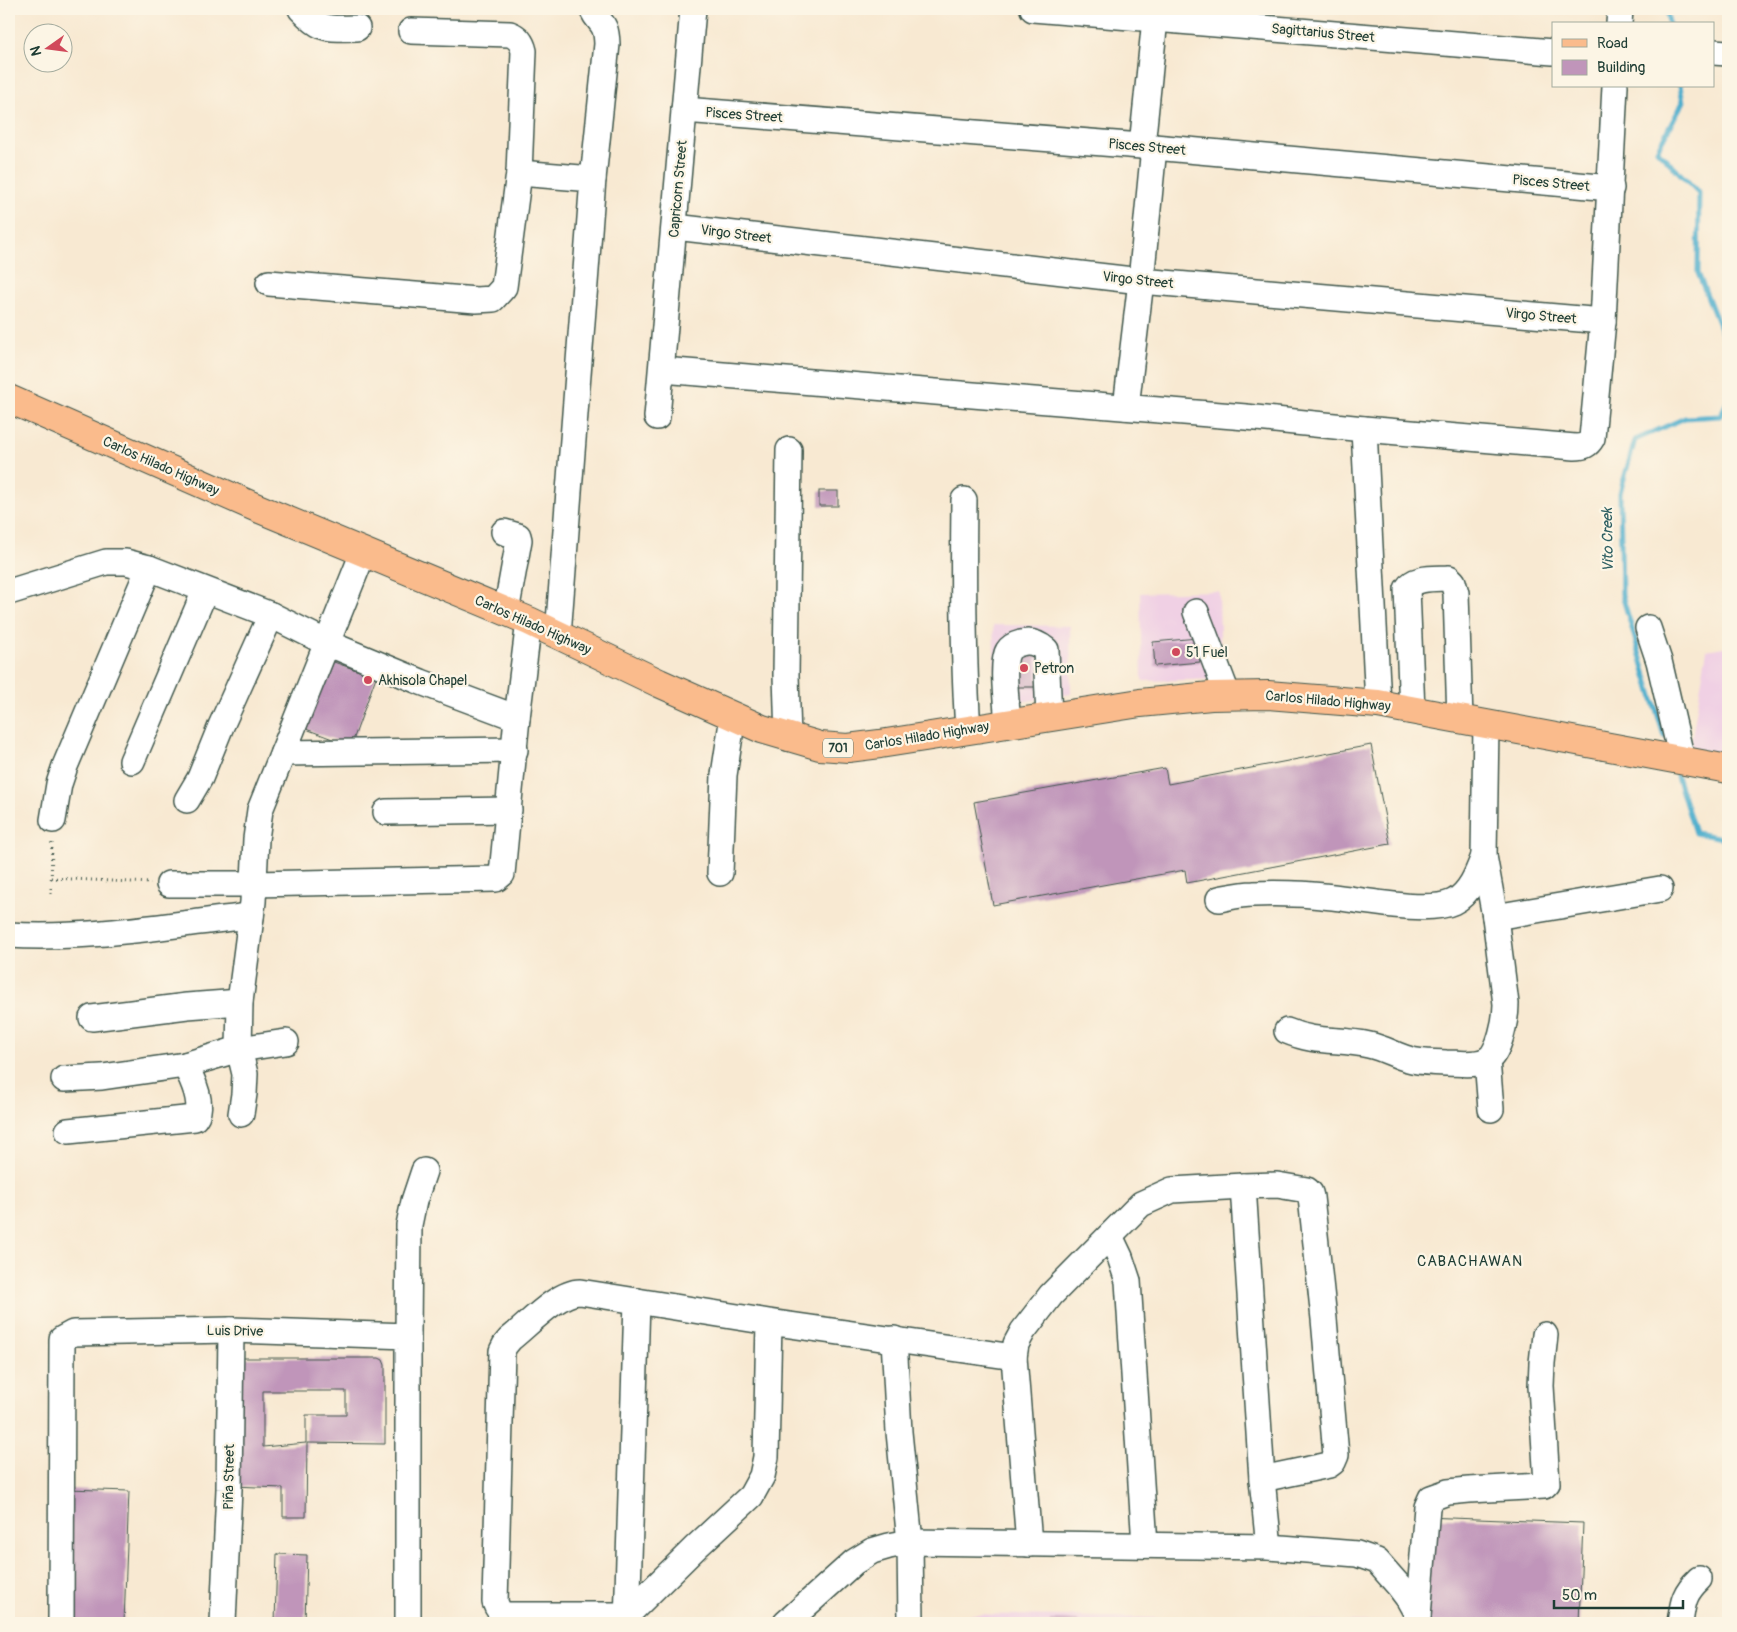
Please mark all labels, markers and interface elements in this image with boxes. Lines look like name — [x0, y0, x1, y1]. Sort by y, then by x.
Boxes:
street label: Sagittarius Street — [1271, 20, 1376, 46]
north arrow — [22, 22, 72, 72]
legend — [1552, 22, 1714, 88]
text: Road — [1597, 34, 1628, 53]
text: N — [26, 44, 45, 58]
text: Building — [1597, 58, 1645, 77]
street label: Pisces Street — [705, 104, 784, 126]
street label: Pisces Street — [1108, 135, 1187, 159]
street label: Capricorn Street — [665, 139, 691, 238]
street label: Pisces Street — [1512, 171, 1591, 195]
street label: Virgo Street — [700, 221, 773, 247]
street label: Virgo Street — [1102, 268, 1175, 292]
street label: Virgo Street — [1505, 304, 1578, 328]
street label: Carlos Hilado Highway — [100, 433, 222, 499]
water label: Vito Creek — [1598, 506, 1618, 572]
street label: Carlos Hilado Highway — [472, 592, 594, 658]
place label: 51 Fuel — [1186, 644, 1228, 661]
marker: 51 Fuel — [1170, 646, 1182, 658]
place label: Petron — [1034, 660, 1074, 677]
marker: Petron — [1018, 662, 1030, 674]
place label: Akhisola Chapel — [378, 672, 467, 689]
marker: Akhisola Chapel — [362, 674, 374, 686]
street label: Carlos Hilado Highway — [1265, 687, 1391, 715]
street label: Carlos Hilado Highway — [864, 718, 990, 754]
road number: 701 — [823, 738, 853, 758]
district label: CABACHAWAN — [1417, 1252, 1523, 1271]
street label: Luis Drive — [207, 1322, 264, 1340]
street label: Piña Street — [220, 1444, 238, 1510]
scale bar — [1554, 1577, 1683, 1609]
text: 50 m — [1562, 1586, 1597, 1605]

